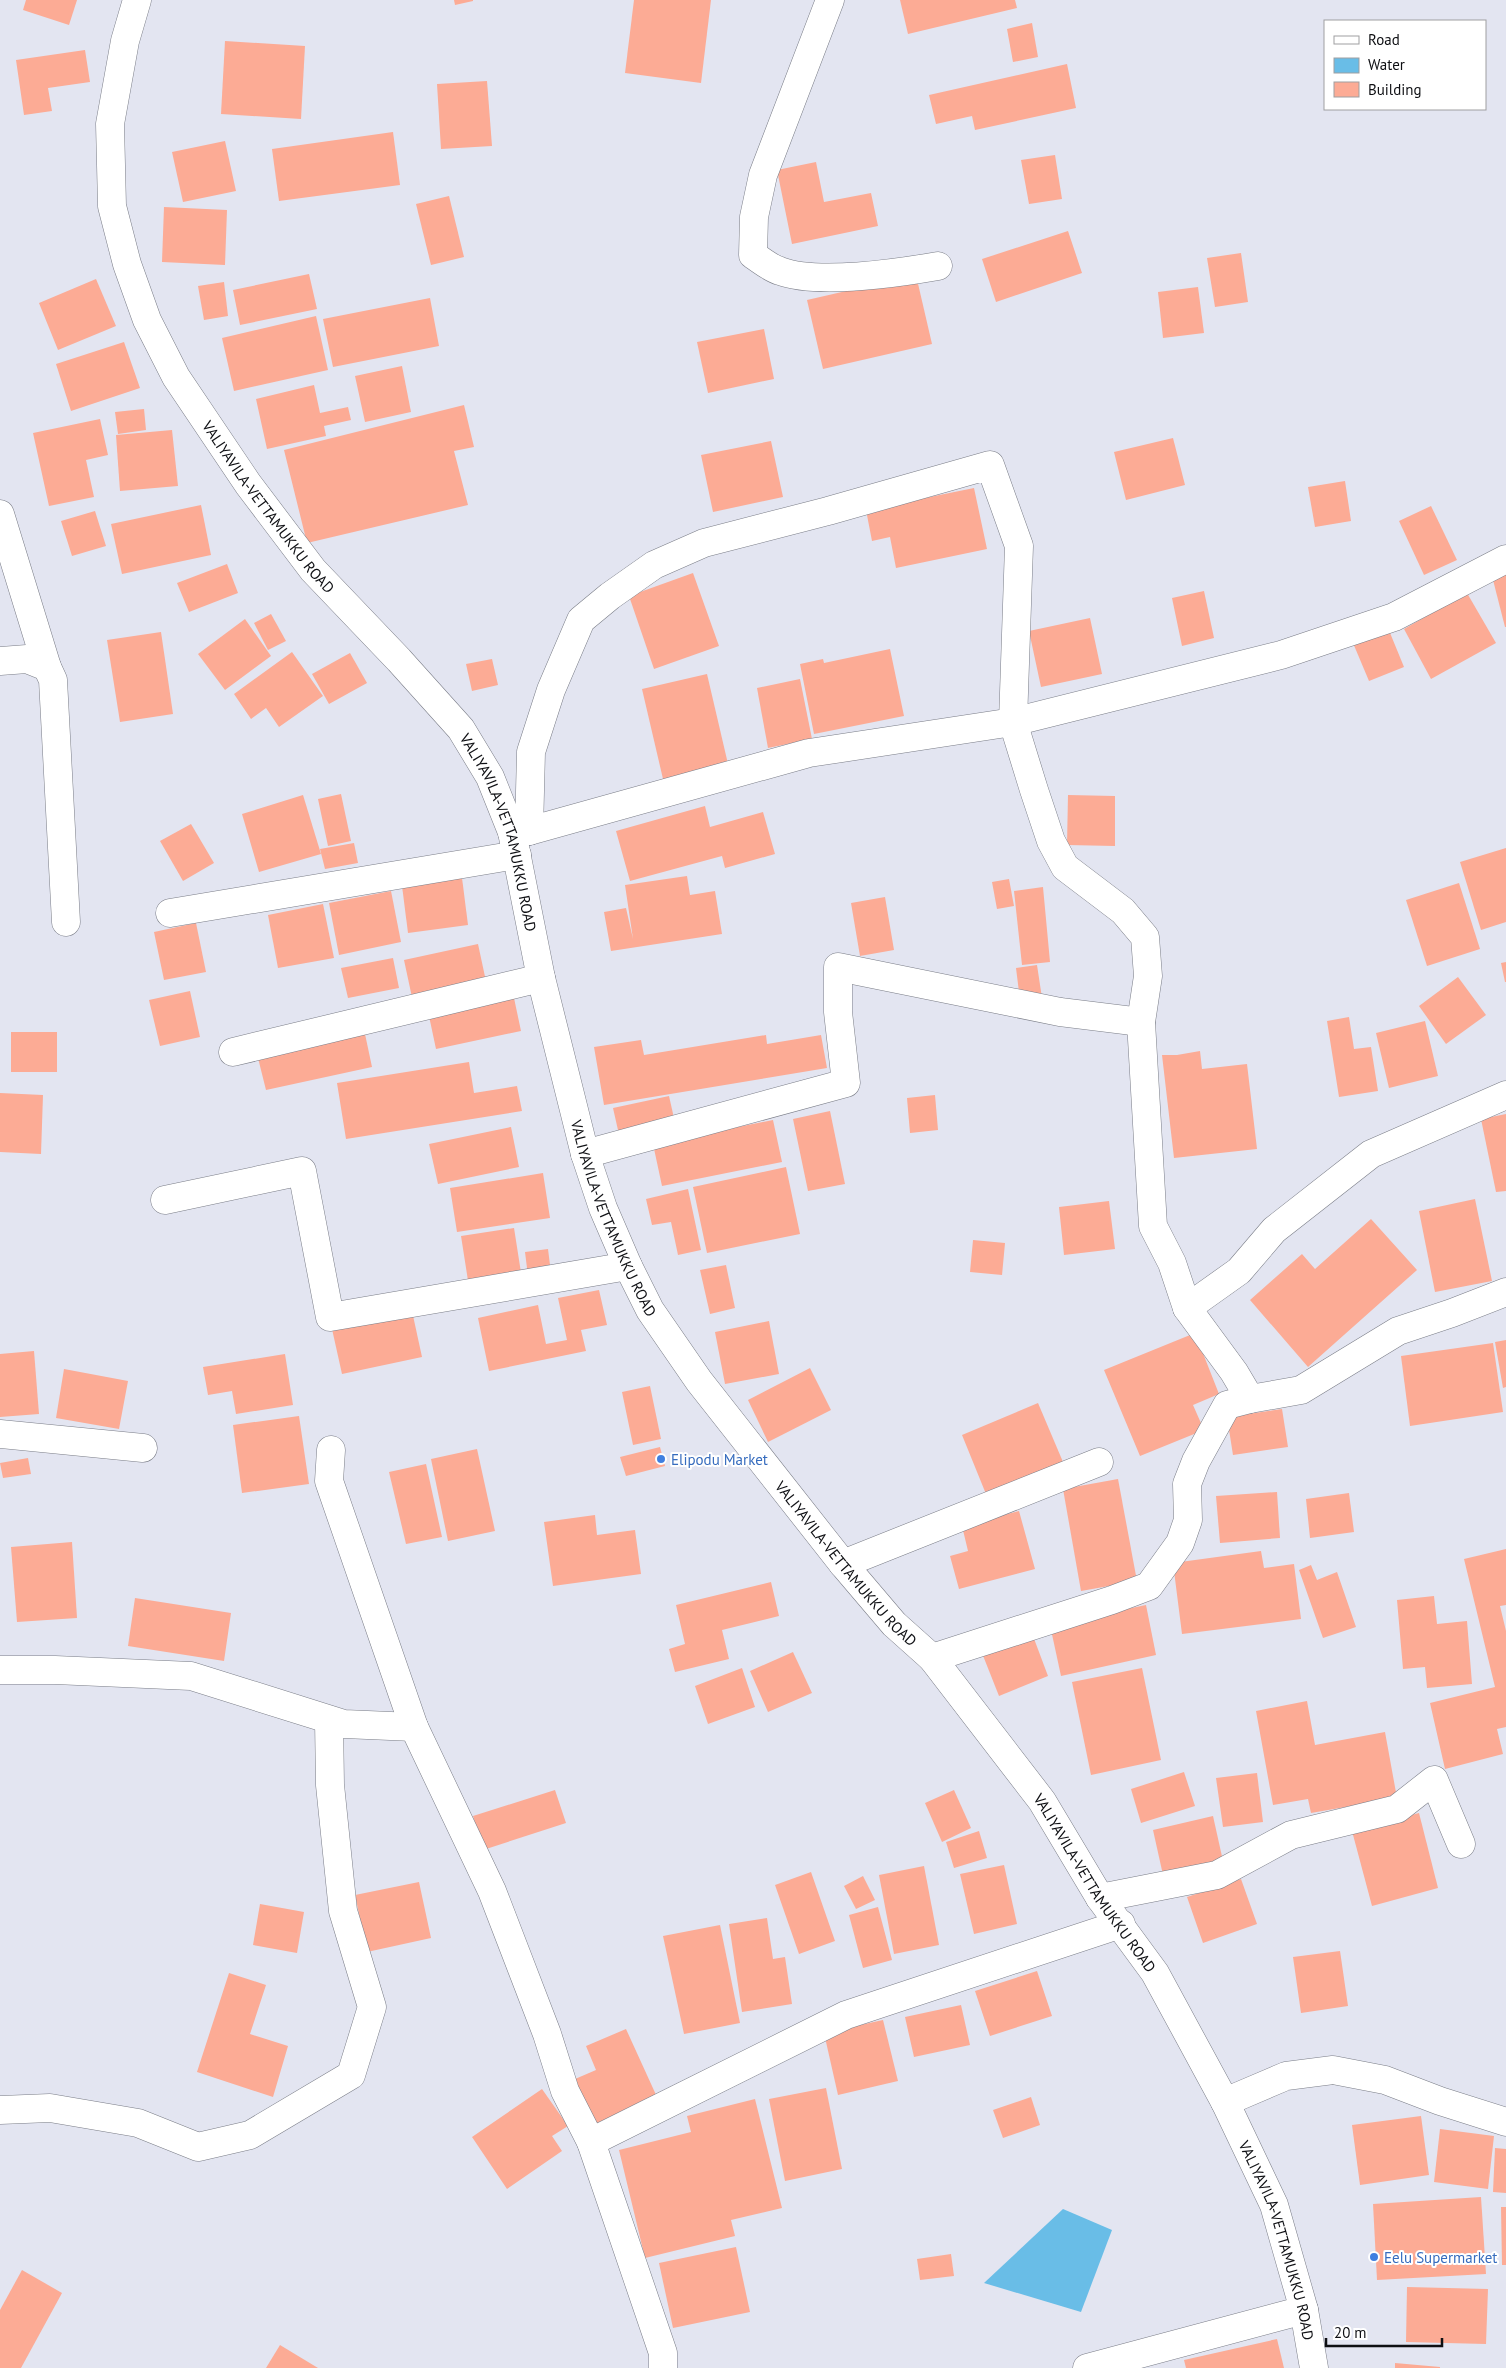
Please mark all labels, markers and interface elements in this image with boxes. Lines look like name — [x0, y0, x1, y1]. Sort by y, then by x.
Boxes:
legend — [1324, 20, 1486, 110]
text: Road — [1368, 30, 1400, 49]
text: Water — [1368, 55, 1405, 74]
text: Building — [1368, 80, 1422, 99]
street label: VALIYAVILA-VETTAMUKKU ROAD — [198, 416, 339, 597]
street label: VALIYAVILA-VETTAMUKKU ROAD — [456, 729, 541, 933]
street label: VALIYAVILA-VETTAMUKKU ROAD — [567, 1117, 661, 1320]
place label: Elipodu Market — [671, 1450, 768, 1469]
marker: Elipodu Market — [655, 1453, 667, 1465]
street label: VALIYAVILA-VETTAMUKKU ROAD — [771, 1476, 921, 1650]
street label: VALIYAVILA-VETTAMUKKU ROAD — [1029, 1788, 1161, 1976]
street label: VALIYAVILA-VETTAMUKKU ROAD — [1235, 2136, 1319, 2342]
place label: Eelu Supermarket — [1384, 2248, 1497, 2267]
marker: Eelu Supermarket — [1368, 2251, 1380, 2263]
scale bar — [1326, 2316, 1442, 2348]
text: 20 m — [1334, 2323, 1367, 2342]

